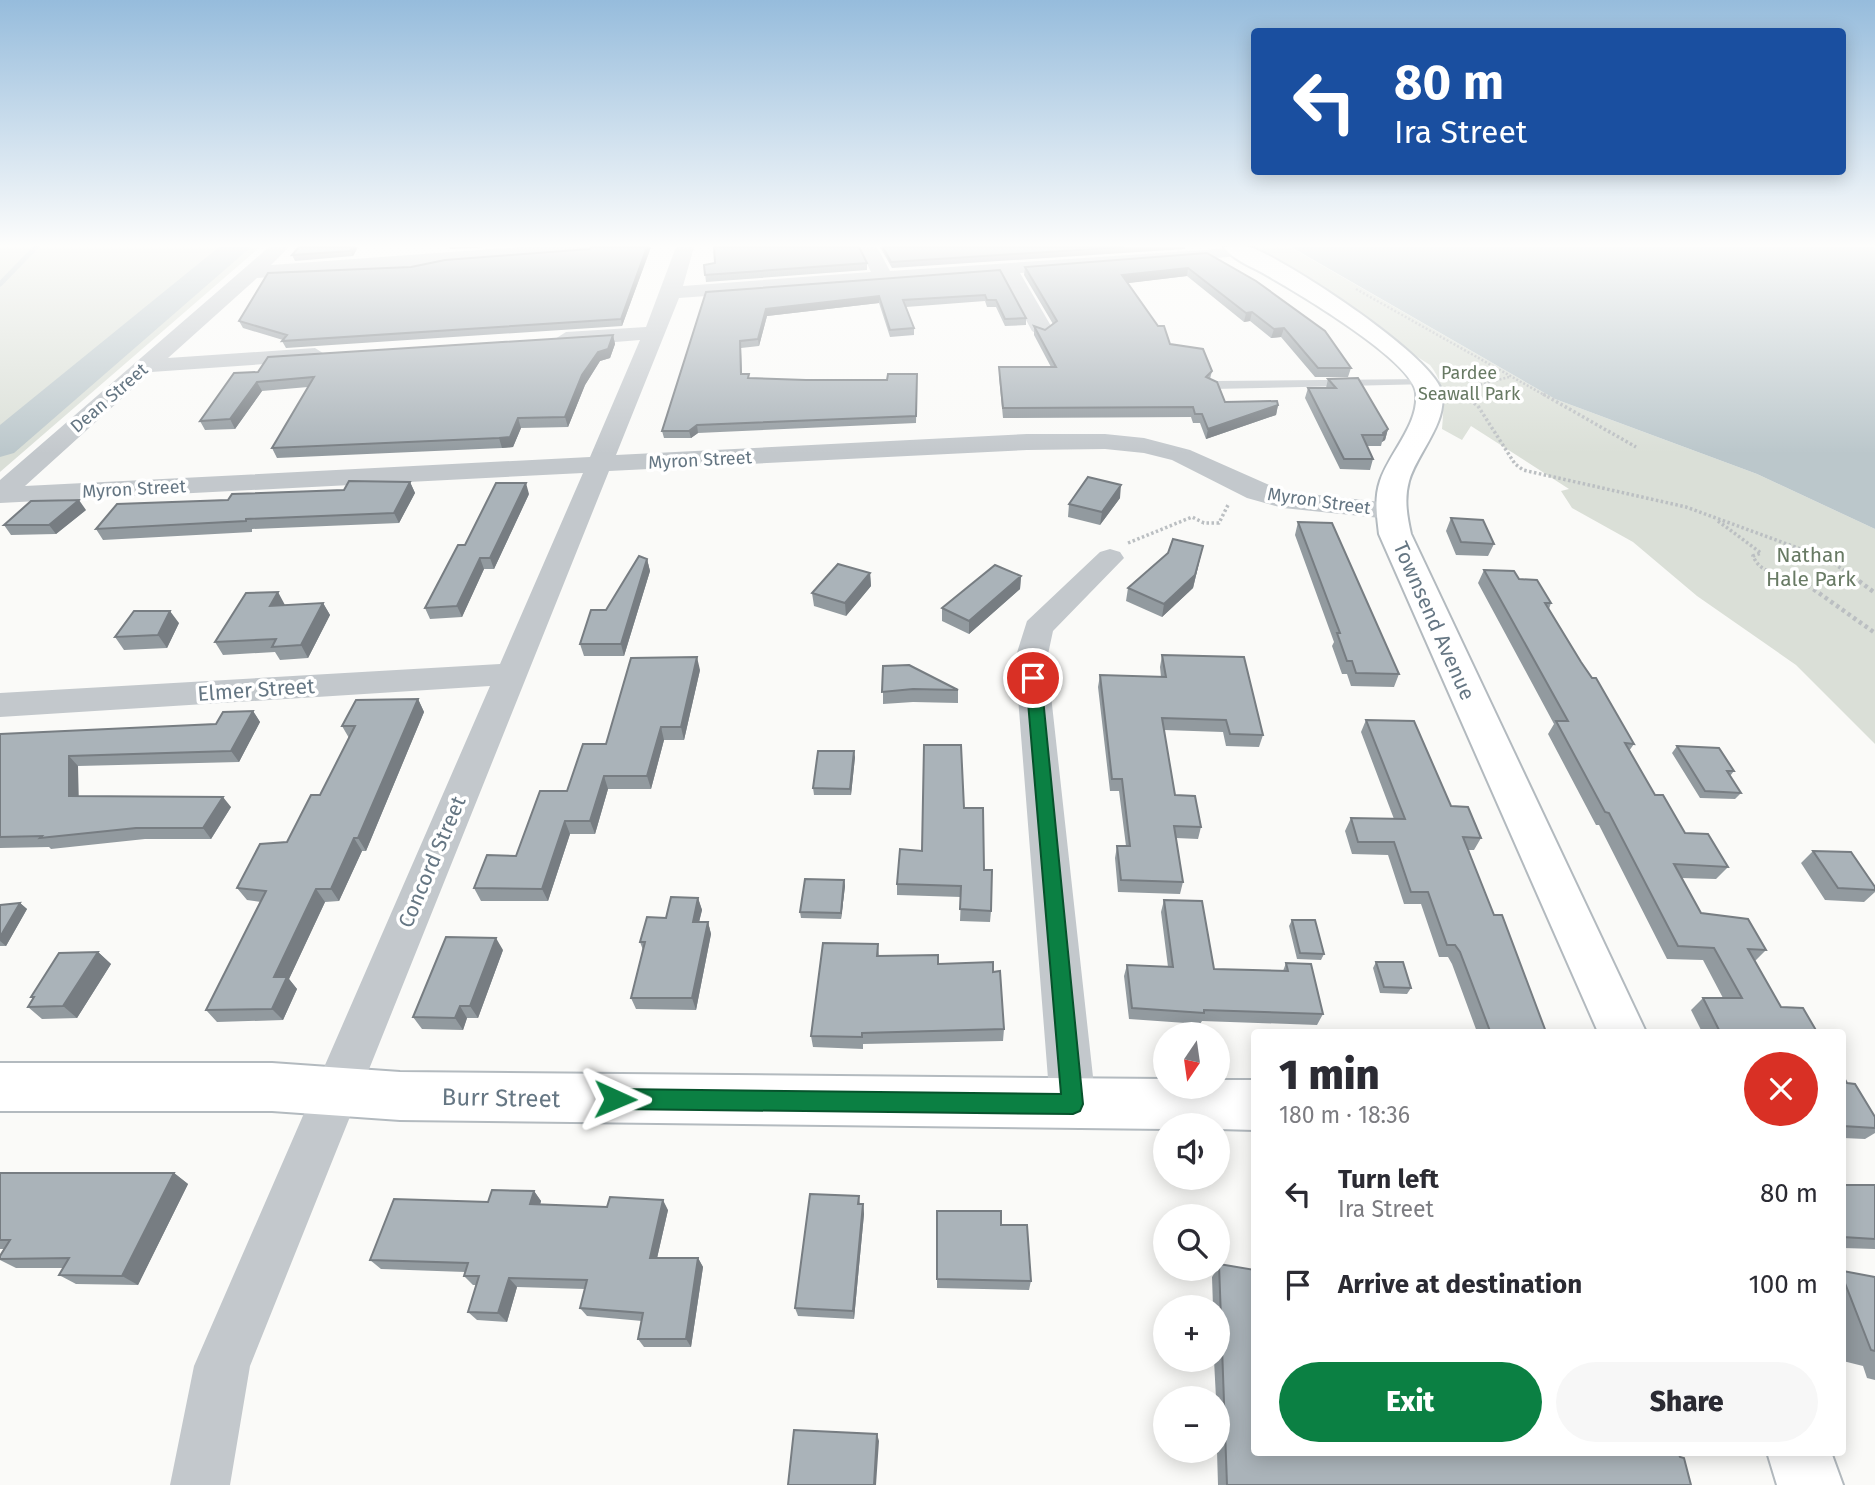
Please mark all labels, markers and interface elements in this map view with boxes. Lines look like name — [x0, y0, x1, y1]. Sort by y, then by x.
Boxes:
text: 80 m — [1394, 53, 1504, 112]
icon: left — [1279, 56, 1370, 147]
text: Ira Street — [1394, 113, 1527, 151]
street label: Dean Street — [66, 358, 153, 438]
park label: Pardee Seawall Park — [1418, 362, 1521, 405]
street label: Myron Street — [648, 446, 753, 474]
street label: Myron Street — [82, 475, 187, 503]
street label: Myron Street — [1266, 483, 1372, 519]
street label: Townsend Avenue — [1387, 538, 1481, 704]
park label: Nathan Hale Park — [1766, 542, 1856, 592]
pin — [1003, 648, 1063, 708]
icon: arrive — [1014, 659, 1052, 697]
street label: Elmer Street — [197, 673, 316, 707]
street label: Concord Street — [393, 792, 472, 932]
north arrow — [1153, 1022, 1230, 1099]
map controls — [1153, 1022, 1230, 1463]
text: 1 min — [1279, 1050, 1380, 1100]
button: close — [1744, 1052, 1818, 1126]
position arrow — [578, 1062, 652, 1136]
street label: Burr Street — [441, 1083, 561, 1113]
text: 180 m · 18:36 — [1279, 1101, 1410, 1129]
button: sound — [1153, 1113, 1230, 1190]
text: Turn left — [1338, 1164, 1439, 1195]
icon: left — [1279, 1175, 1317, 1213]
text: 80 m — [1760, 1178, 1818, 1209]
text: Ira Street — [1338, 1195, 1434, 1223]
button: search — [1153, 1204, 1230, 1281]
icon: arrive — [1279, 1266, 1317, 1304]
text: Arrive at destination — [1338, 1269, 1582, 1300]
text: 100 m — [1749, 1269, 1818, 1300]
button: + — [1153, 1295, 1230, 1372]
button: Exit — [1279, 1362, 1542, 1442]
button: Share — [1556, 1362, 1818, 1442]
button: − — [1153, 1386, 1230, 1463]

